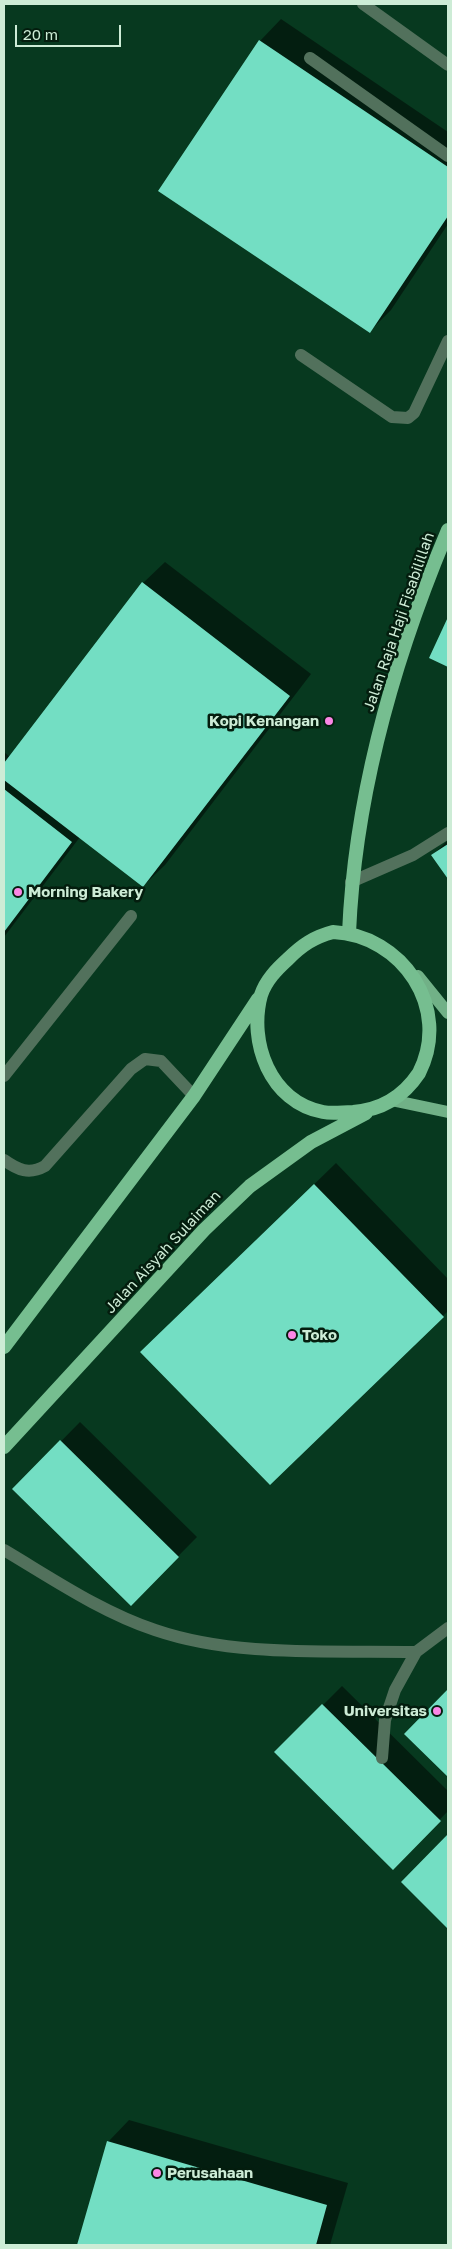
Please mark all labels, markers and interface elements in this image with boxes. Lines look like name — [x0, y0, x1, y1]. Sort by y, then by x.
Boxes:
scale bar — [18, 15, 124, 47]
text: 20 m — [23, 25, 58, 43]
street label: Jalan Raja Haji Fisabilillah — [360, 530, 438, 714]
place label: Kopi Kenangan — [209, 712, 319, 730]
marker: Kopi Kenangan — [323, 715, 335, 727]
place label: Morning Bakery — [28, 883, 143, 901]
marker: Morning Bakery — [12, 886, 24, 898]
street label: Jalan Aisyah Sulaiman — [101, 1187, 225, 1317]
place label: Toko — [302, 1326, 337, 1344]
marker: Toko — [286, 1329, 298, 1341]
place label: Universitas — [344, 1702, 427, 1720]
marker: Universitas — [431, 1705, 443, 1717]
place label: Perusahaan — [167, 2164, 253, 2182]
marker: Perusahaan — [151, 2167, 163, 2179]

